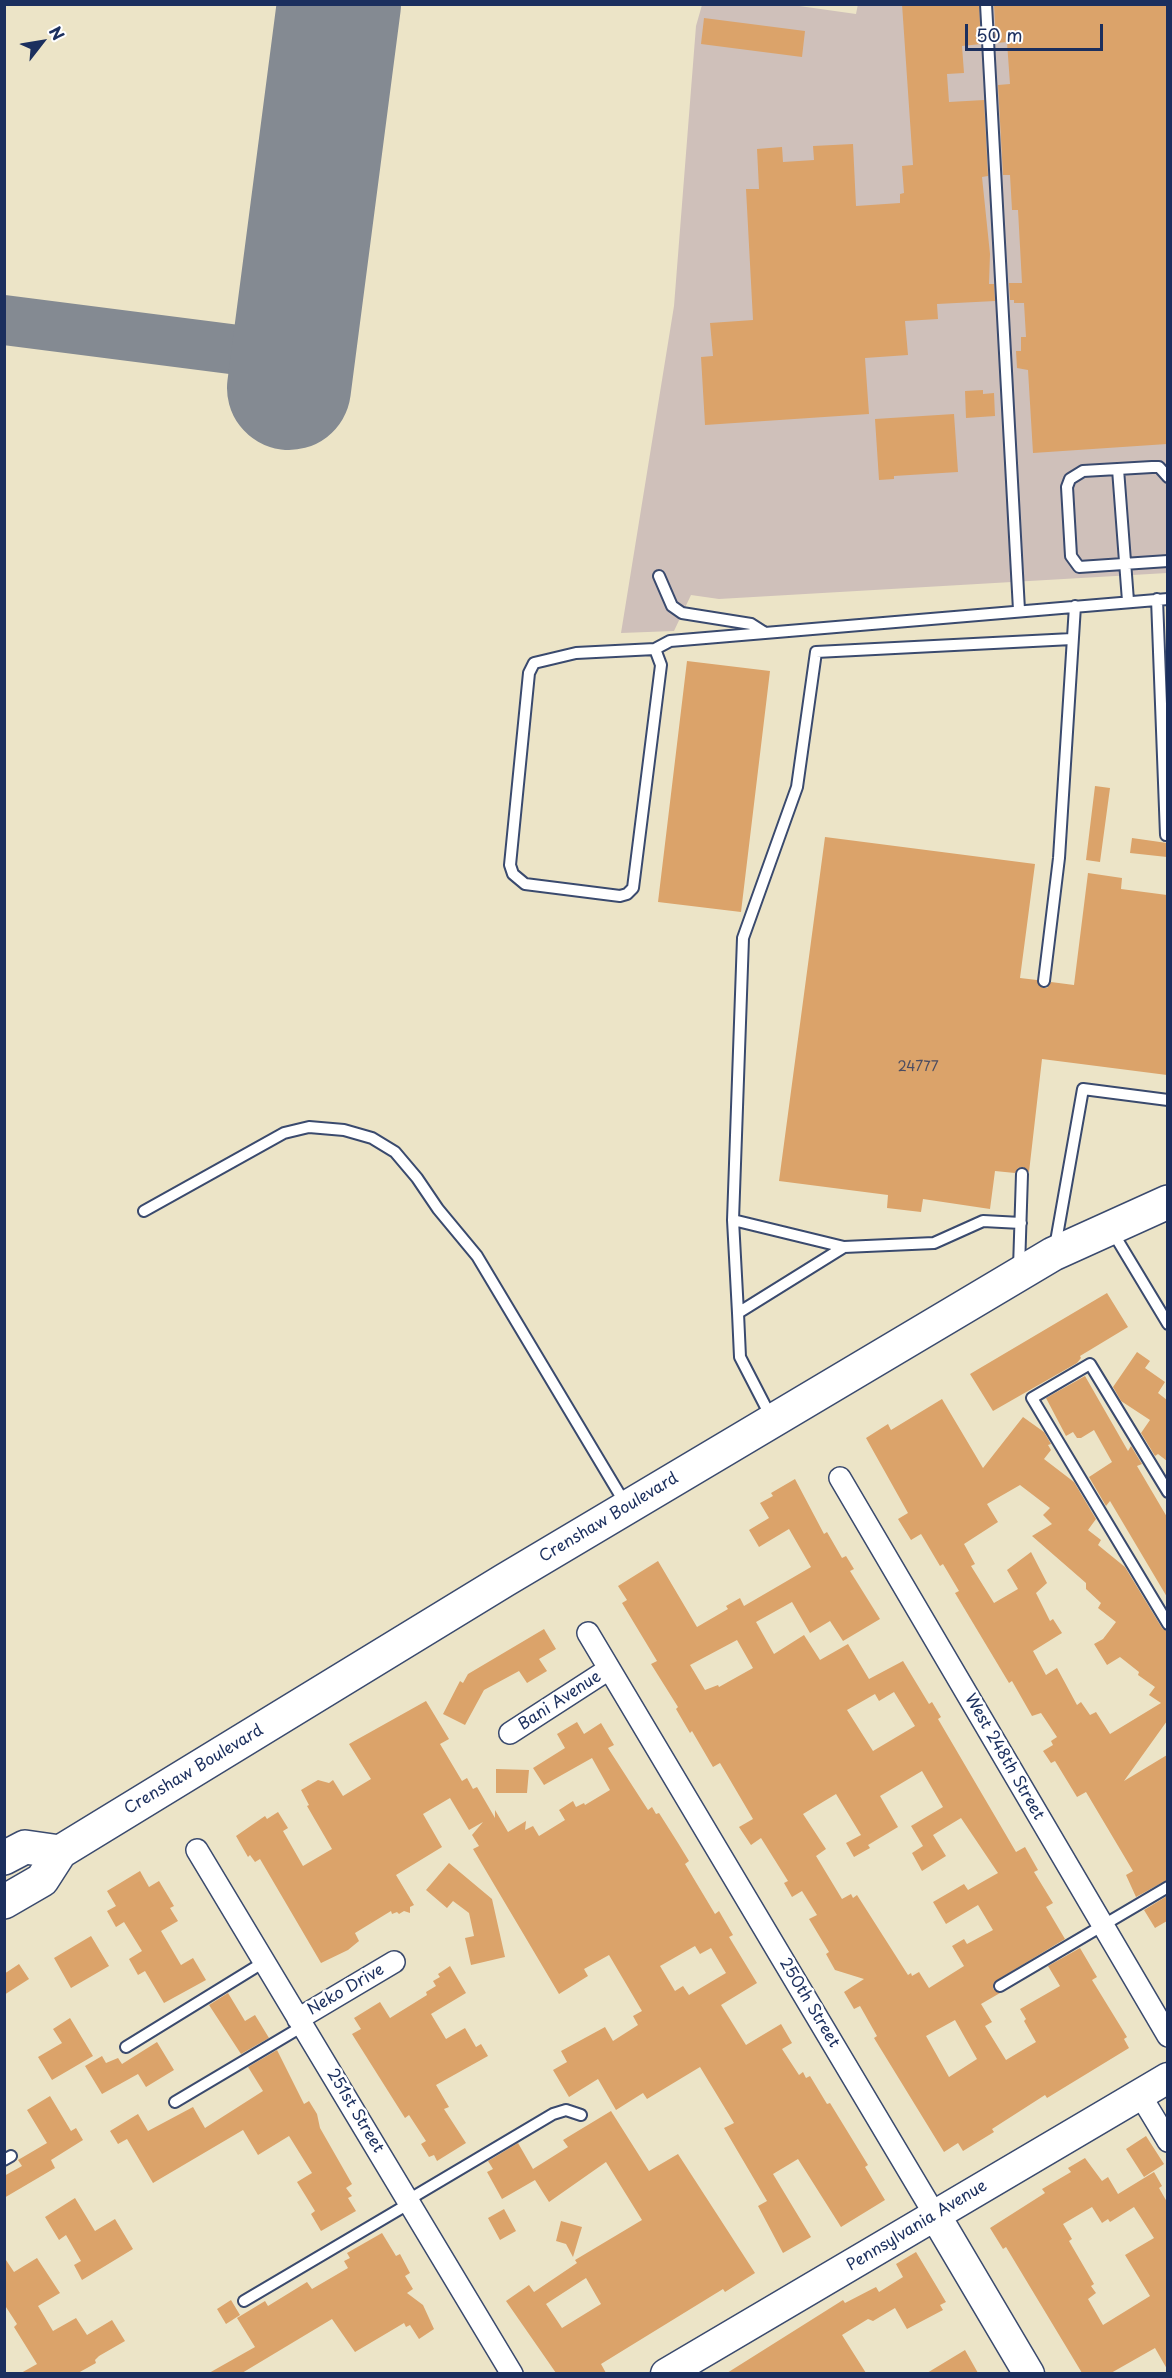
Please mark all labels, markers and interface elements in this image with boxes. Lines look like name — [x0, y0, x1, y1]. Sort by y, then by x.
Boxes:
north arrow — [12, 12, 72, 72]
scale bar — [968, 12, 1106, 50]
text: N — [44, 21, 71, 44]
text: 50 m — [976, 21, 1023, 48]
house number: 24777 — [897, 1059, 939, 1075]
street label: Crenshaw Boulevard — [536, 1469, 682, 1567]
street label: Bani Avenue — [515, 1667, 605, 1735]
street label: West 248th Street — [960, 1691, 1048, 1823]
street label: Crenshaw Boulevard — [121, 1721, 267, 1819]
street label: 250th Street — [775, 1955, 843, 2051]
street label: Neko Drive — [304, 1960, 388, 2020]
street label: 251st Street — [322, 2065, 388, 2157]
street label: Pennsylvania Avenue — [843, 2177, 991, 2275]

